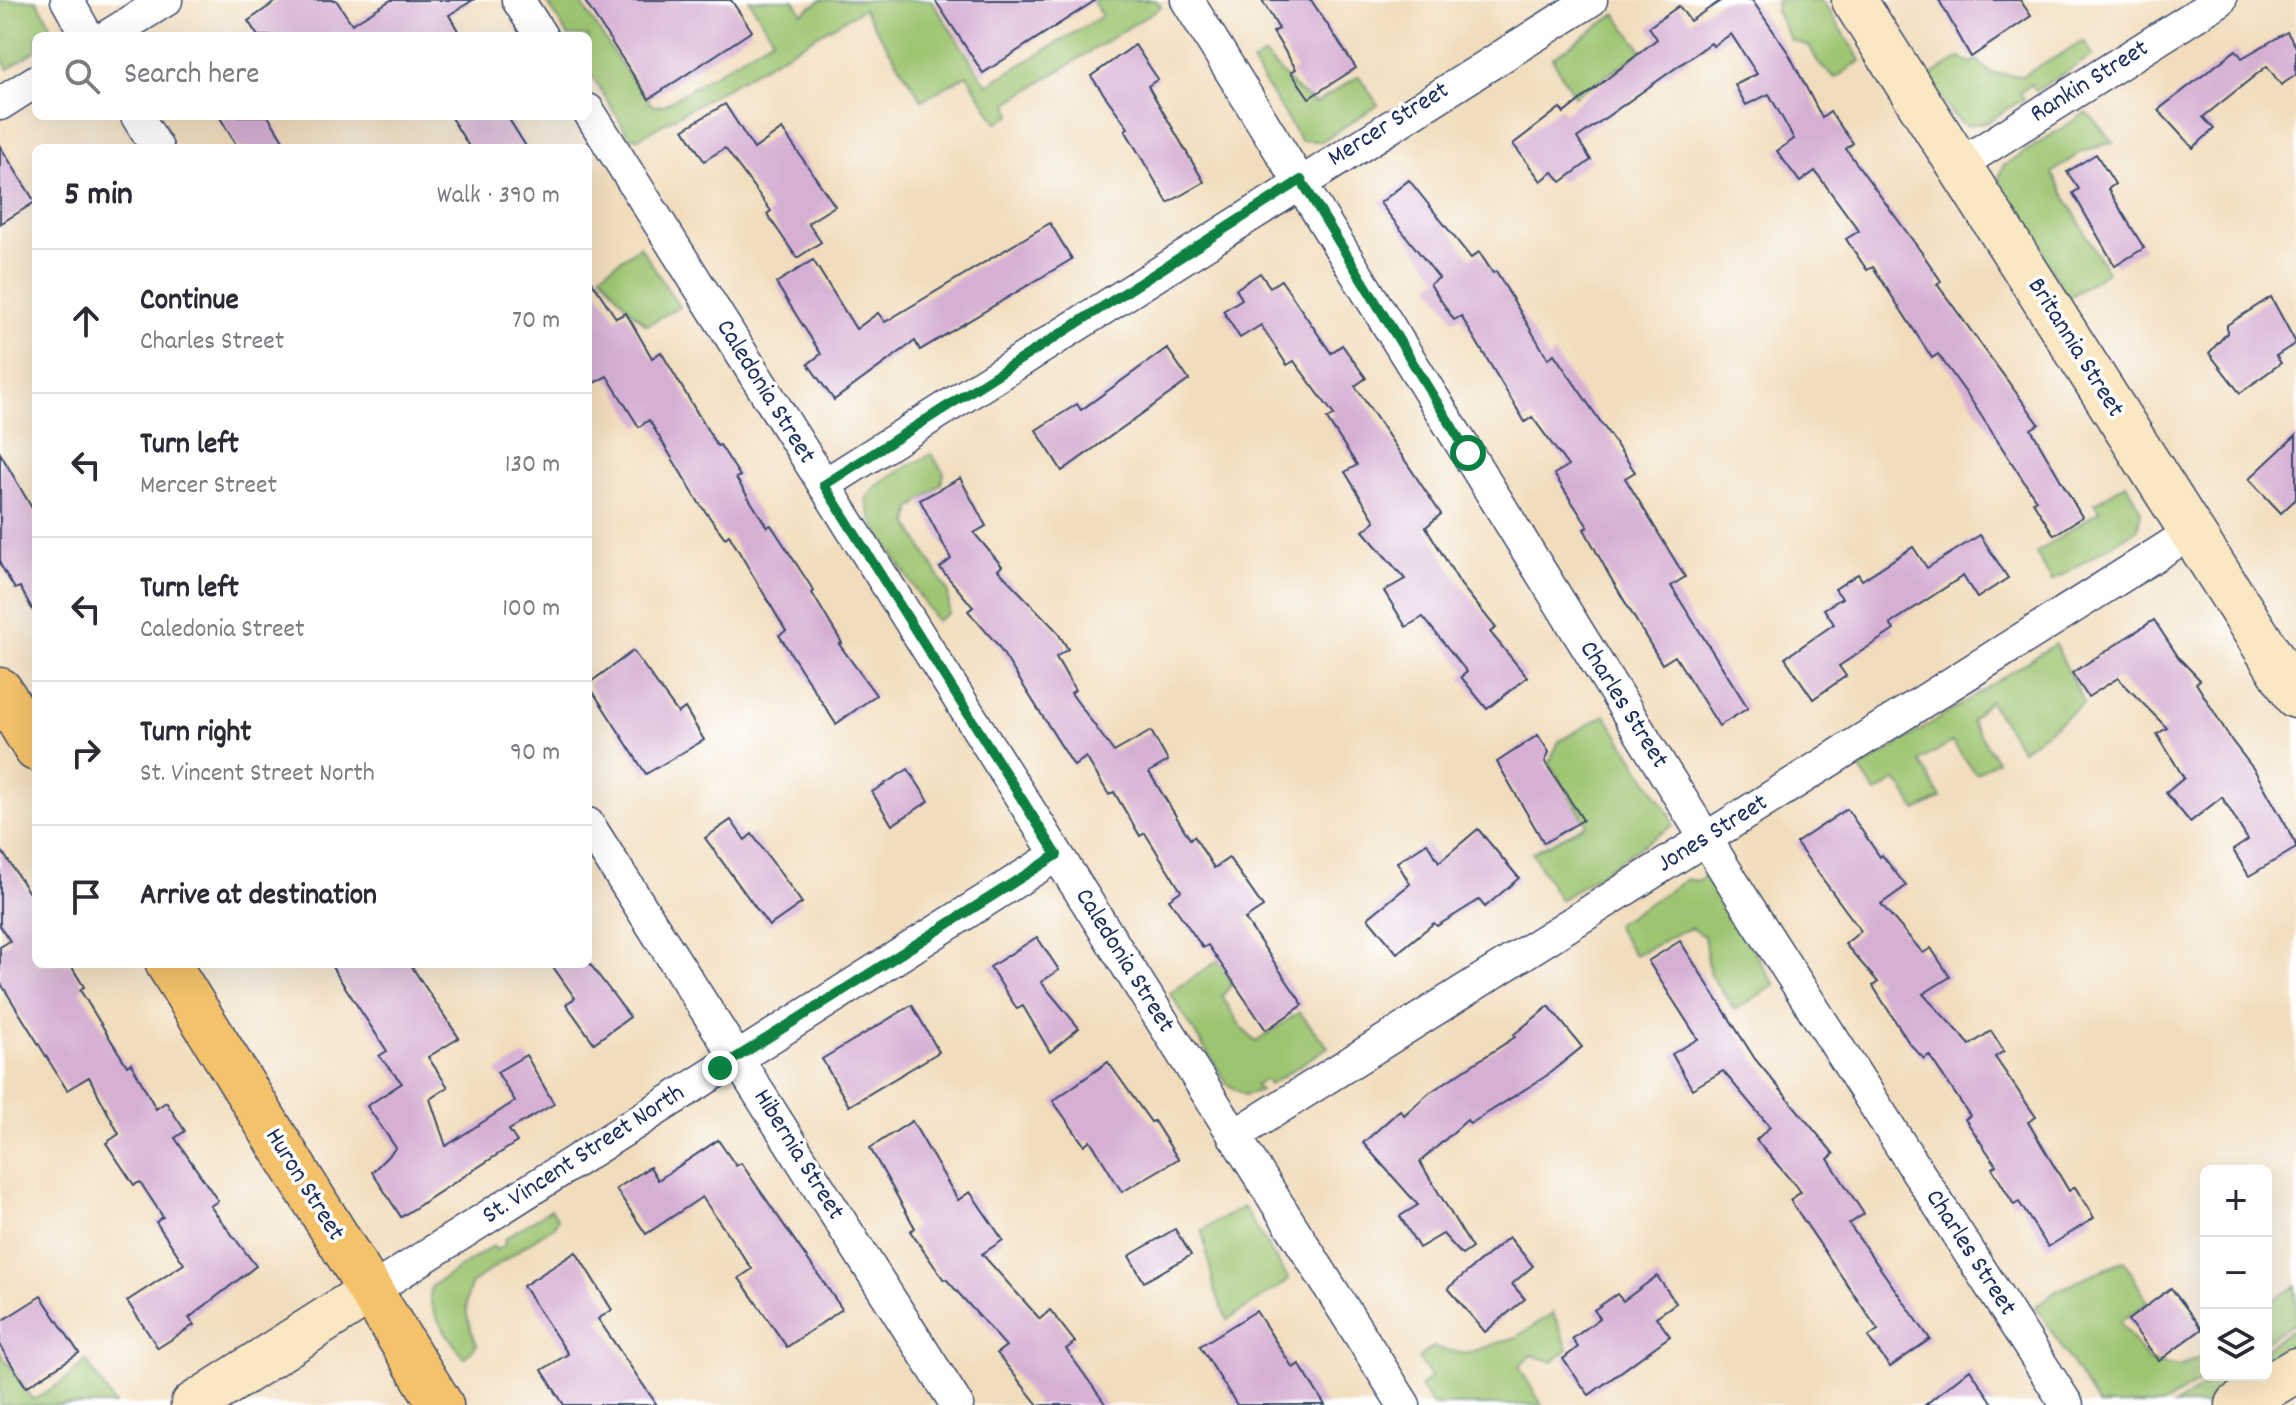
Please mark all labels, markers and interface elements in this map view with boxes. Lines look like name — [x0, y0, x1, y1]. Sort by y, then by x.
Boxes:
street label: Rankin Street — [2024, 31, 2157, 133]
search box — [32, 32, 592, 120]
icon: search — [60, 54, 104, 98]
text: Search here — [124, 55, 260, 98]
street label: Mercer Street — [1321, 73, 1457, 177]
text: 5 min — [64, 172, 133, 221]
text: Walk · 390 m — [437, 178, 560, 215]
street label: Britannia Street — [2017, 271, 2133, 425]
text: Continue — [140, 281, 239, 324]
icon: ahead — [64, 299, 108, 343]
text: 70 m — [512, 303, 560, 340]
street label: Caledonia Street — [706, 312, 824, 472]
text: Charles Street — [140, 324, 284, 361]
text: Turn left — [140, 425, 239, 468]
route start — [1450, 435, 1486, 471]
icon: left — [64, 443, 108, 487]
text: 130 m — [505, 447, 560, 484]
text: Mercer Street — [140, 468, 277, 505]
text: Turn left — [140, 569, 239, 612]
icon: left — [64, 587, 108, 631]
text: 100 m — [502, 591, 560, 628]
text: Caledonia Street — [140, 612, 305, 649]
street label: Charles Street — [1569, 634, 1677, 776]
text: Turn right — [140, 713, 251, 756]
icon: right — [64, 731, 108, 775]
text: 90 m — [510, 735, 560, 772]
text: St. Vincent Street North — [140, 756, 375, 793]
street label: Jones Street — [1650, 785, 1776, 883]
icon: arrive — [64, 875, 108, 919]
text: Arrive at destination — [140, 876, 377, 919]
street label: Caledonia Street — [1065, 881, 1183, 1041]
route end — [702, 1050, 738, 1086]
street label: St. Vincent Street North — [475, 1076, 693, 1234]
street label: Hibernia Street — [743, 1082, 853, 1228]
street label: Huron Street — [255, 1121, 354, 1249]
map controls — [2200, 1165, 2272, 1381]
button: + — [2200, 1165, 2272, 1237]
street label: Charles Street — [1915, 1182, 2025, 1324]
button: − — [2200, 1237, 2272, 1309]
button: layers — [2200, 1309, 2272, 1381]

